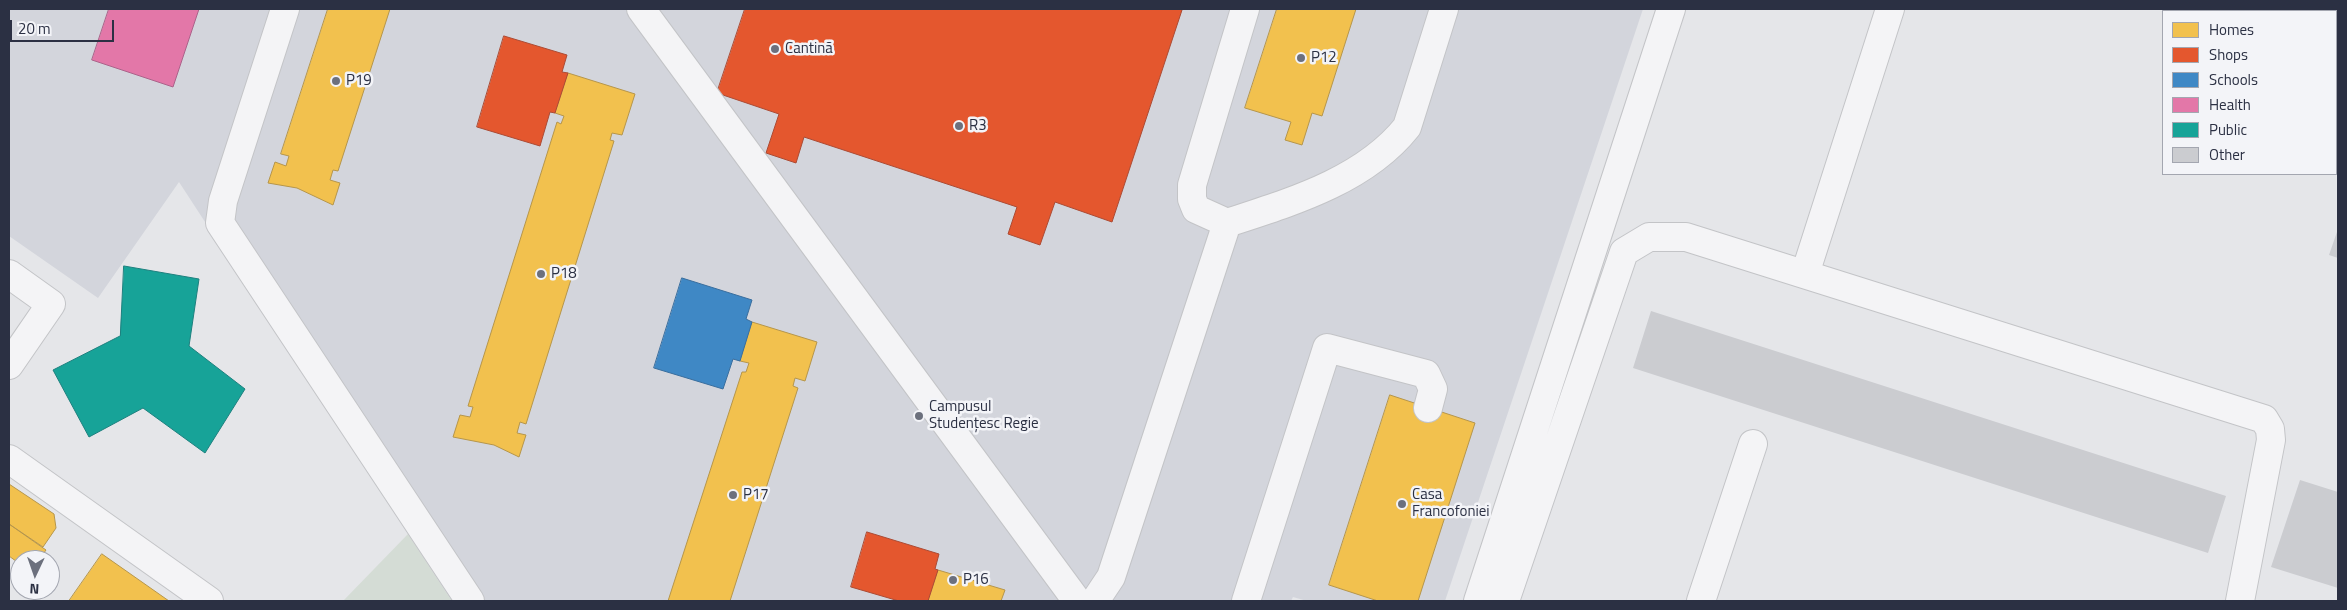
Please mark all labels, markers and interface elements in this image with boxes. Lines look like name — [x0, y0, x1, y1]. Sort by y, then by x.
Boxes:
scale bar — [12, 10, 116, 42]
legend — [2162, 10, 2337, 175]
text: 20 m — [18, 17, 51, 40]
text: Homes — [2209, 18, 2254, 41]
place label: Cantină — [785, 40, 833, 58]
marker: Cantină — [769, 43, 781, 55]
text: Shops — [2209, 43, 2248, 66]
place label: P12 — [1311, 49, 1337, 67]
marker: P12 — [1295, 52, 1307, 64]
text: Schools — [2209, 68, 2258, 91]
place label: P19 — [346, 72, 372, 90]
marker: P19 — [330, 75, 342, 87]
text: Health — [2209, 93, 2251, 116]
place label: R3 — [969, 117, 987, 135]
text: Public — [2209, 118, 2247, 141]
marker: R3 — [953, 120, 965, 132]
text: Other — [2209, 143, 2245, 166]
place label: P18 — [551, 265, 577, 283]
marker: P18 — [535, 268, 547, 280]
place label: Campusul Studențesc Regie — [929, 398, 1039, 433]
marker: Campusul Studențesc Regie — [913, 410, 925, 422]
place label: P17 — [743, 486, 769, 504]
place label: Casa Francofoniei — [1412, 486, 1490, 521]
marker: P17 — [727, 489, 739, 501]
marker: Casa Francofoniei — [1396, 498, 1408, 510]
north arrow — [10, 550, 60, 600]
place label: P16 — [963, 571, 989, 589]
marker: P16 — [947, 574, 959, 586]
text: N — [29, 579, 40, 600]

